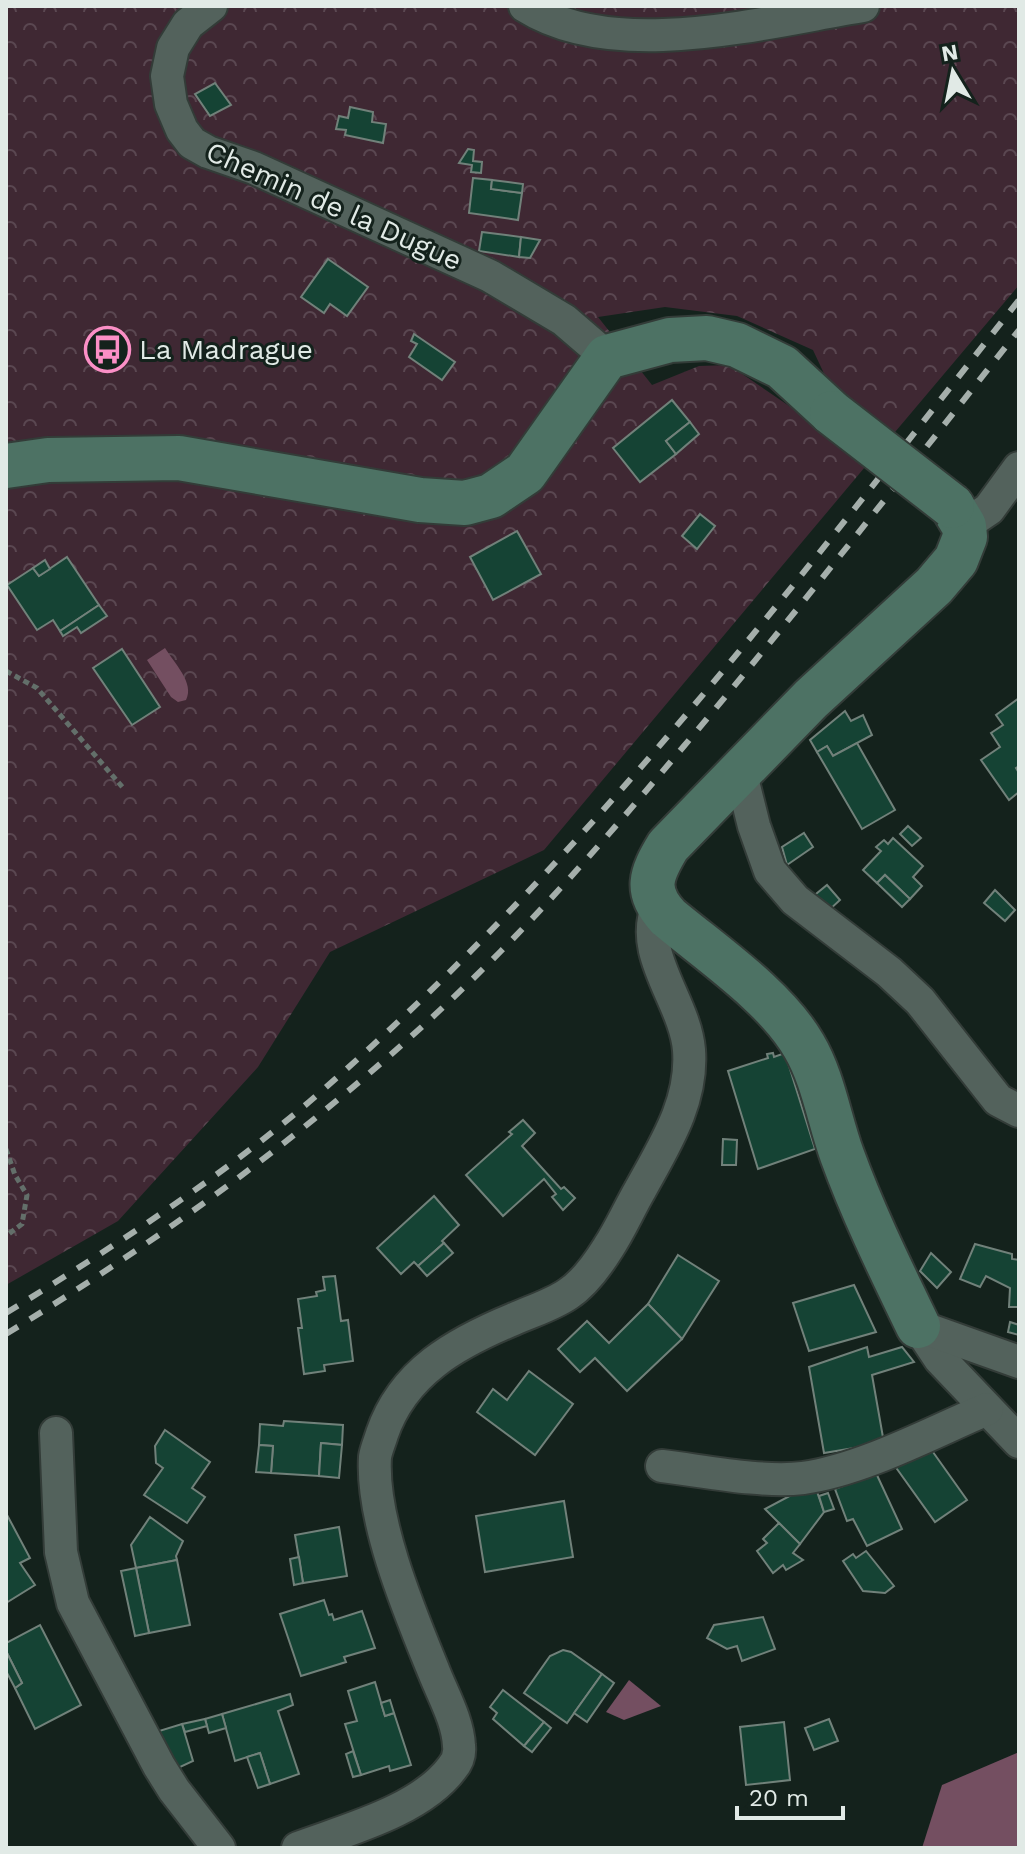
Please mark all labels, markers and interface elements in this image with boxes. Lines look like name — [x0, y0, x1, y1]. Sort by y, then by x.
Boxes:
north arrow — [913, 32, 993, 112]
text: N — [939, 39, 960, 67]
street label: Chemin de la Dugue — [201, 135, 467, 277]
bus stop icon: La Madrague — [84, 325, 132, 373]
place label: La Madrague — [139, 333, 313, 366]
scale bar — [737, 1770, 843, 1820]
text: 20 m — [749, 1784, 809, 1812]

